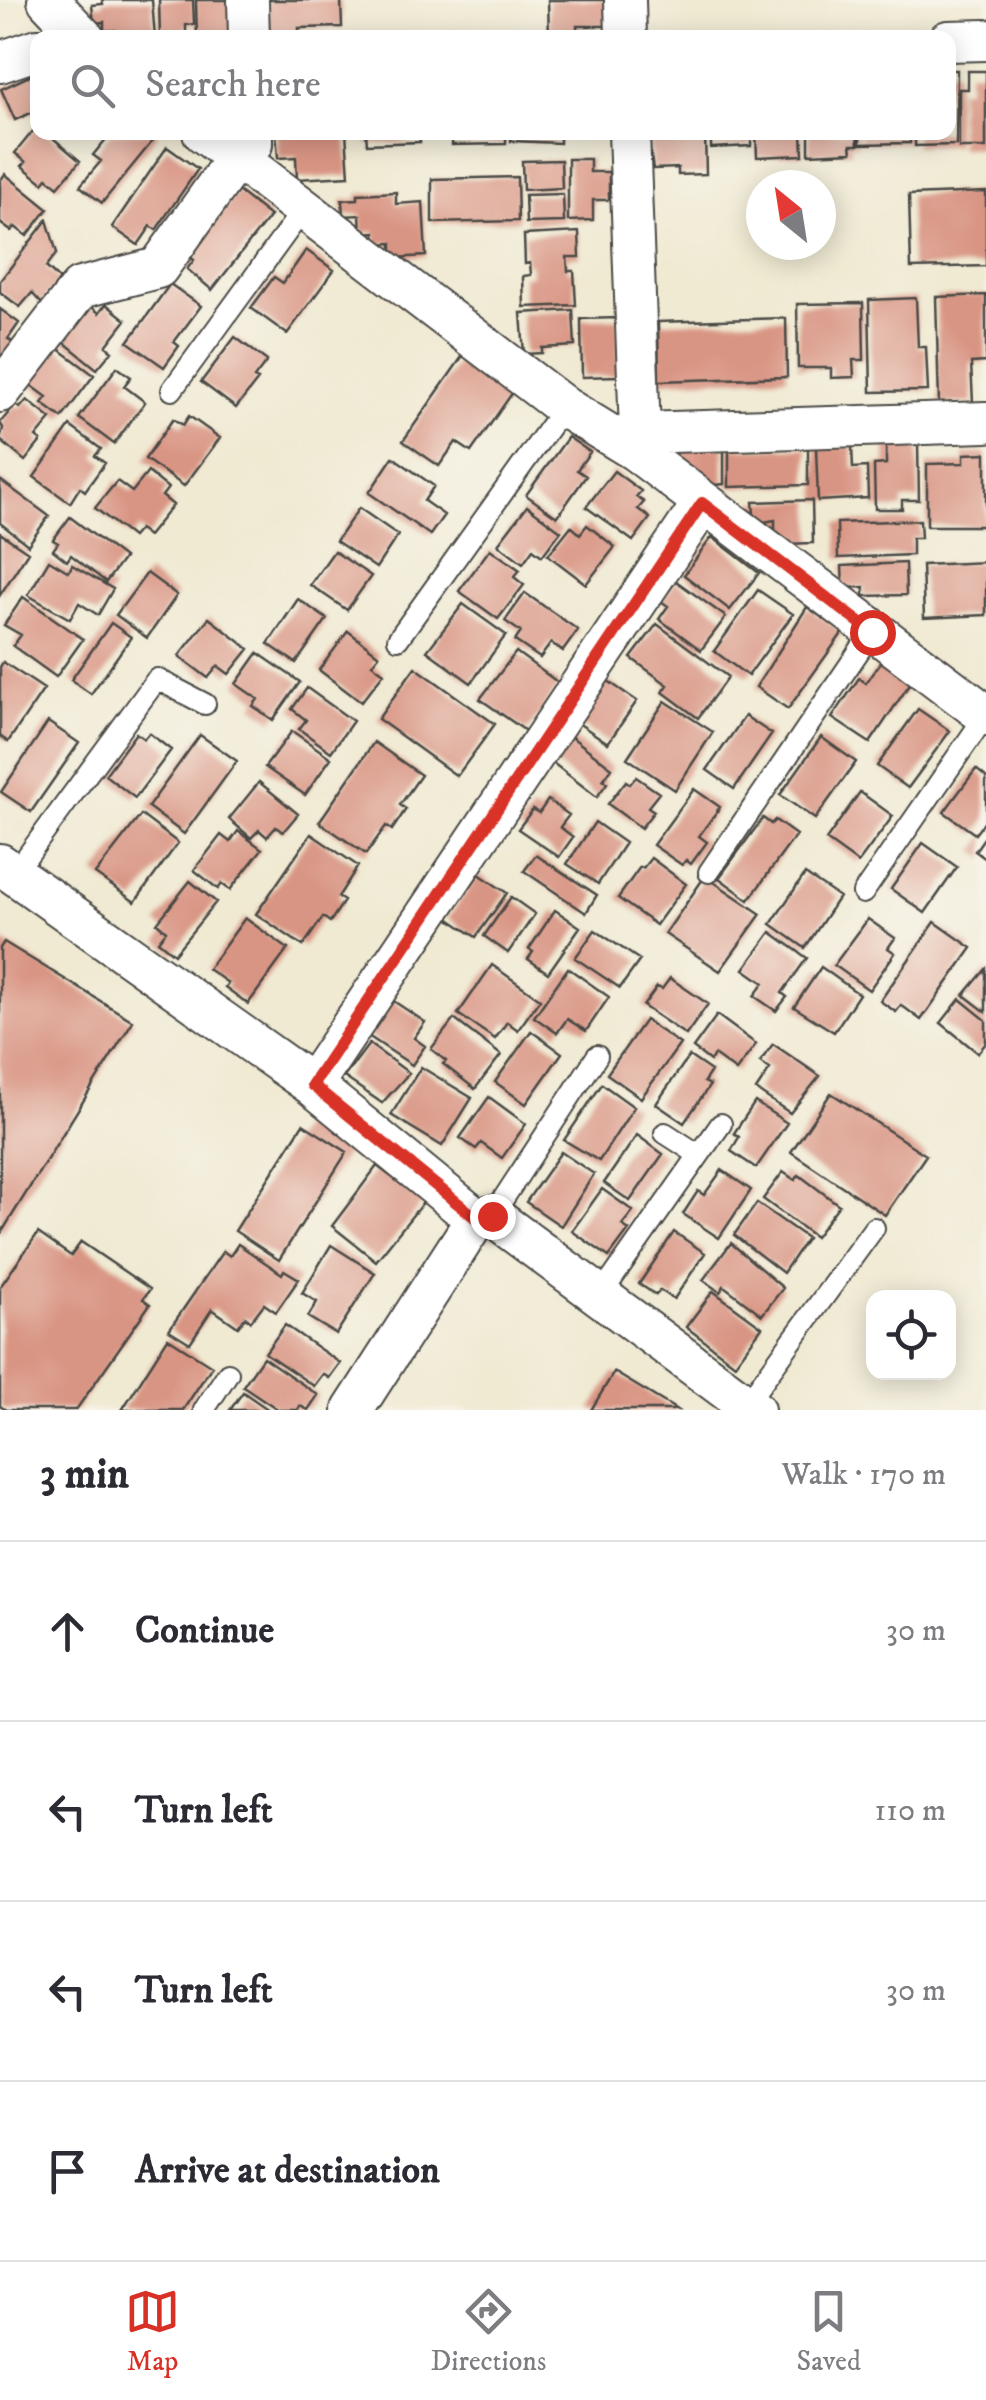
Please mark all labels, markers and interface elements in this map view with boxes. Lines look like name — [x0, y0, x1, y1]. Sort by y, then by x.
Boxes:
search box — [30, 30, 956, 140]
icon: search — [65, 58, 120, 113]
text: Search here — [145, 61, 321, 109]
north arrow — [746, 170, 836, 260]
route start — [850, 610, 896, 656]
route end — [470, 1194, 516, 1240]
map controls — [866, 1290, 956, 1380]
button: locate — [866, 1290, 956, 1380]
text: 3 min — [40, 1449, 129, 1501]
text: Walk · 170 m — [781, 1455, 946, 1495]
icon: ahead — [40, 1604, 95, 1659]
text: Continue — [135, 1607, 274, 1655]
text: 30 m — [886, 1611, 946, 1651]
icon: left — [40, 1784, 95, 1839]
text: Turn left — [135, 1787, 273, 1835]
text: 110 m — [874, 1791, 946, 1831]
icon: left — [40, 1964, 95, 2019]
text: Turn left — [135, 1967, 273, 2015]
text: 30 m — [886, 1971, 946, 2011]
icon: arrive — [40, 2144, 95, 2199]
text: Arrive at destination — [135, 2147, 440, 2195]
tab: Map — [125, 2284, 180, 2379]
tab: Directions — [430, 2284, 546, 2379]
tab: Saved — [797, 2284, 861, 2379]

